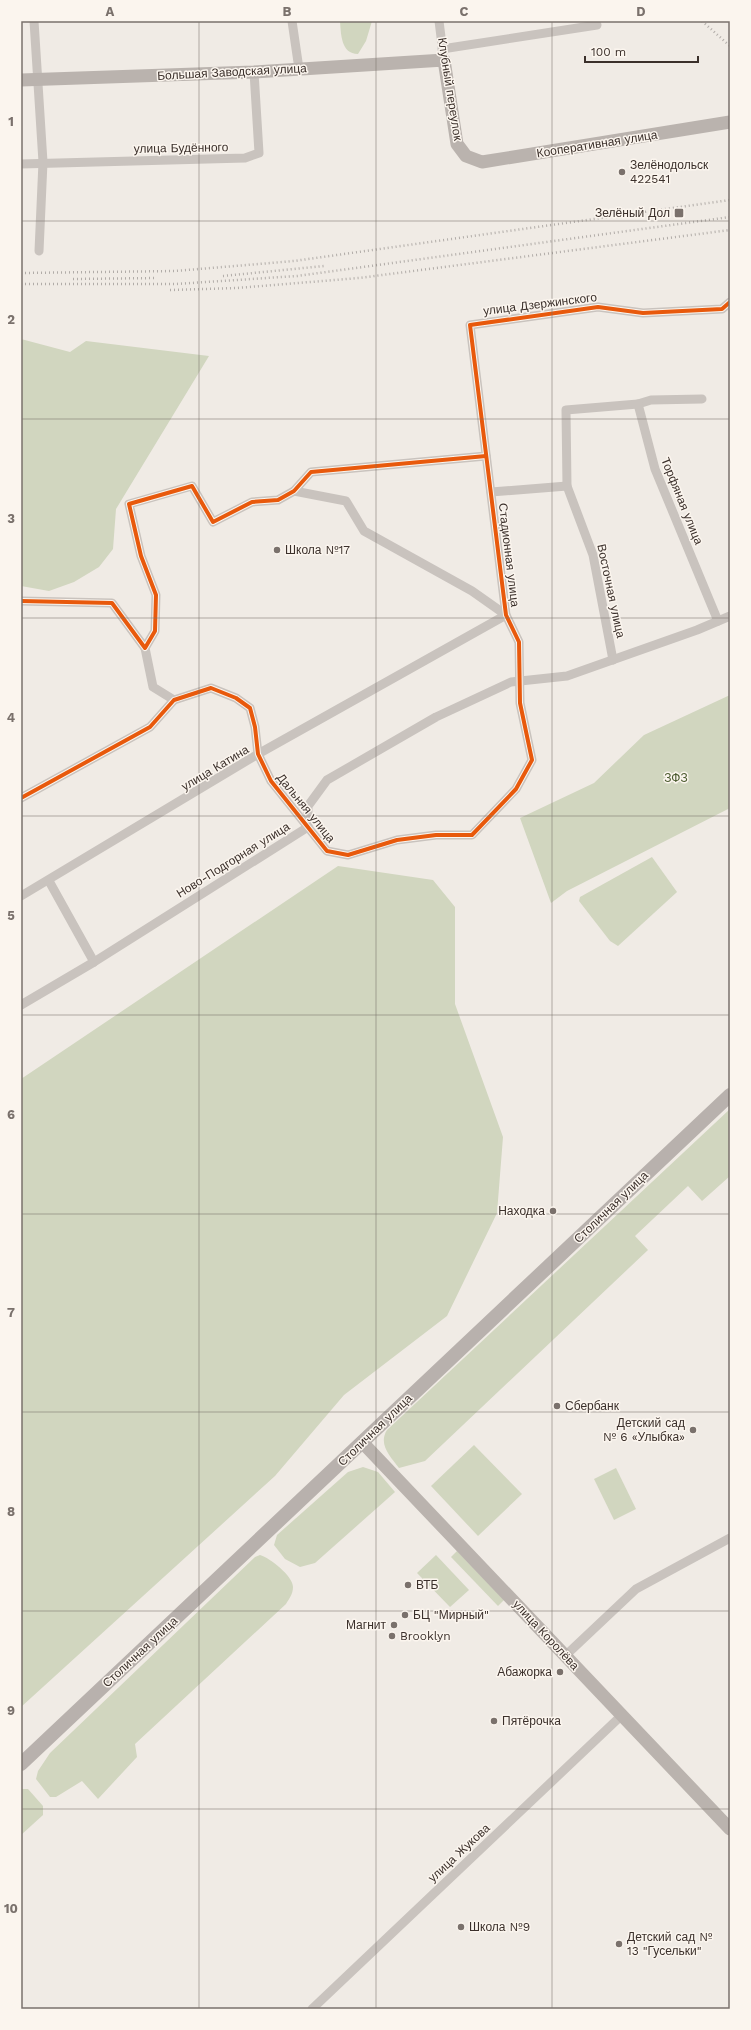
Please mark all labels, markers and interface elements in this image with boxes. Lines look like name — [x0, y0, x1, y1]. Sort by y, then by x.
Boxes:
text: A — [106, 4, 115, 19]
text: B — [283, 4, 292, 19]
text: C — [460, 4, 469, 19]
text: D — [636, 4, 646, 19]
street label: Клубный переулок — [435, 36, 465, 142]
scale bar — [585, 38, 698, 64]
text: 100 m — [591, 45, 626, 59]
street label: Большая Заводская улица — [157, 61, 307, 83]
text: 1 — [8, 114, 14, 129]
street label: Кооперативная улица — [536, 127, 659, 160]
street label: улица Будённого — [134, 140, 229, 156]
place label: Зелёнодольск 422541 — [630, 158, 709, 186]
marker: Зелёнодольск 422541 — [617, 167, 627, 177]
place label: Зелёный Дол — [595, 206, 670, 220]
marker: Зелёный Дол — [673, 207, 685, 219]
street label: улица Дзержинского — [482, 290, 598, 318]
text: 2 — [7, 312, 15, 327]
street label: Торфяная улица — [658, 455, 706, 547]
street label: Стадионная улица — [496, 502, 522, 608]
text: 3 — [7, 511, 15, 526]
place label: Школа №17 — [285, 543, 350, 557]
street label: Восточная улица — [594, 543, 628, 640]
marker: Школа №17 — [272, 545, 282, 555]
text: 4 — [7, 710, 16, 725]
street label: улица Катина — [179, 742, 251, 794]
street label: Дальняя улица — [274, 771, 338, 846]
park label: ЗФЗ — [664, 771, 688, 785]
street label: Ново-Подгорная улица — [174, 819, 292, 901]
text: 5 — [7, 908, 15, 923]
text: 6 — [7, 1107, 15, 1122]
street label: Столичная улица — [571, 1168, 651, 1246]
place label: Находка — [498, 1204, 545, 1218]
marker: Находка — [548, 1206, 558, 1216]
text: 7 — [7, 1305, 15, 1320]
street label: Столичная улица — [335, 1391, 415, 1469]
place label: Сбербанк — [565, 1399, 620, 1413]
marker: Сбербанк — [552, 1401, 562, 1411]
place label: Детский сад № 6 «Улыбка» — [603, 1416, 685, 1444]
marker: Детский сад № 6 «Улыбка» — [688, 1425, 698, 1435]
text: 8 — [7, 1504, 15, 1519]
place label: ВТБ — [416, 1578, 439, 1592]
marker: ВТБ — [403, 1580, 413, 1590]
street label: улица Королёва — [510, 1597, 582, 1673]
place label: БЦ "Мирный" — [413, 1608, 489, 1622]
marker: БЦ "Мирный" — [400, 1610, 410, 1620]
street label: Столичная улица — [100, 1613, 181, 1690]
place label: Магнит — [346, 1618, 386, 1632]
marker: Магнит — [389, 1620, 399, 1630]
place label: Brooklyn — [400, 1629, 451, 1643]
marker: Brooklyn — [387, 1631, 397, 1641]
place label: Абажорка — [497, 1665, 552, 1679]
marker: Абажорка — [555, 1667, 565, 1677]
text: 9 — [7, 1703, 15, 1718]
place label: Пятёрочка — [502, 1714, 561, 1728]
marker: Пятёрочка — [489, 1716, 499, 1726]
street label: улица Жукова — [425, 1821, 493, 1885]
text: 10 — [4, 1901, 18, 1916]
place label: Школа №9 — [469, 1920, 530, 1934]
marker: Школа №9 — [456, 1922, 466, 1932]
place label: Детский сад № 13 "Гусельки" — [627, 1930, 712, 1958]
marker: Детский сад № 13 "Гусельки" — [614, 1939, 624, 1949]

